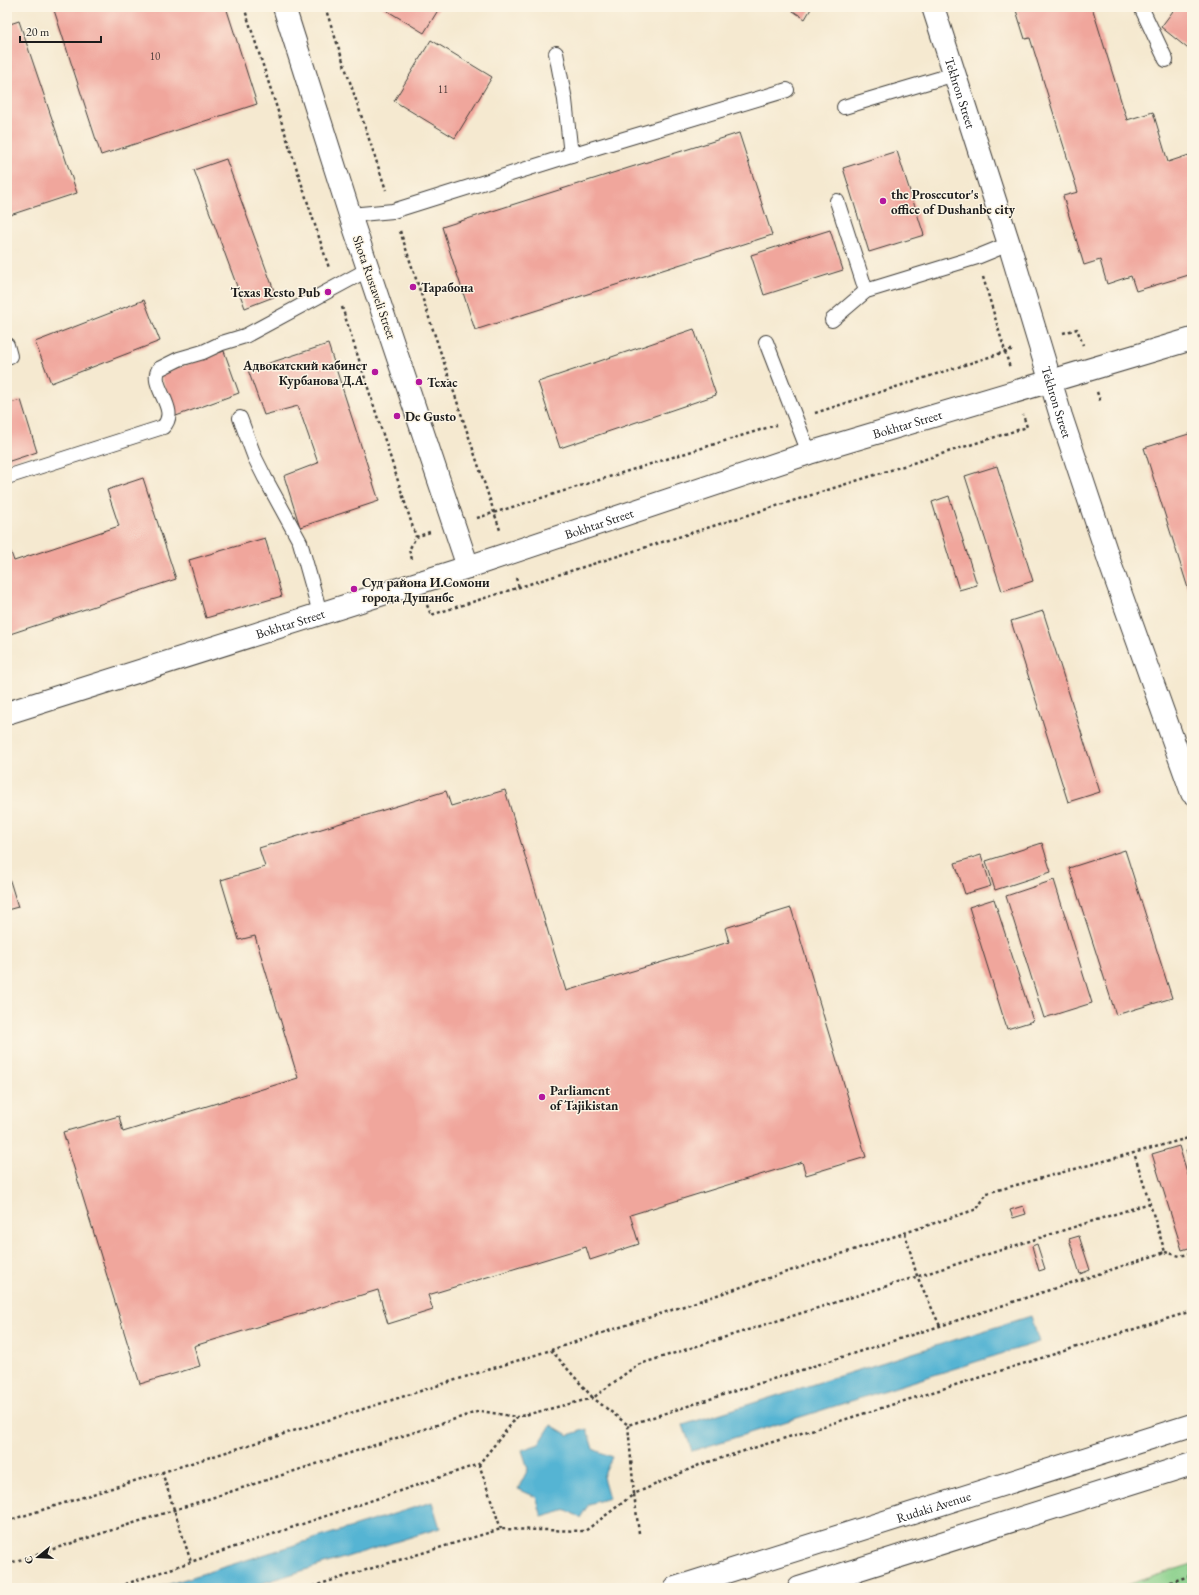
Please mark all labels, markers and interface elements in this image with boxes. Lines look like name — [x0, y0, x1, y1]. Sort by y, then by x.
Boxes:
scale bar — [20, 18, 101, 44]
text: 20 m — [26, 24, 50, 40]
house number: 10 — [150, 49, 160, 63]
street label: Tekhron Street — [941, 55, 979, 131]
house number: 11 — [438, 82, 448, 96]
place label: the Prosecutor's office of Dushanbe city — [891, 186, 1016, 218]
marker: the Prosecutor's office of Dushanbe city — [878, 196, 888, 206]
street label: Shota Rustaveli Street — [349, 233, 400, 341]
place label: Тарабона — [421, 279, 474, 296]
marker: Тарабона — [408, 282, 418, 292]
place label: Texas Resto Pub — [230, 284, 320, 301]
marker: Texas Resto Pub — [323, 287, 333, 297]
place label: Адвокатский кабинет Курбанова Д.А. — [242, 357, 367, 389]
street label: Tekhron Street — [1037, 364, 1076, 440]
marker: Адвокатский кабинет Курбанова Д.А. — [370, 367, 380, 377]
place label: Техас — [427, 374, 458, 391]
marker: Техас — [414, 377, 424, 387]
street label: Bokhtar Street — [871, 406, 944, 443]
place label: De Gusto — [405, 408, 457, 425]
marker: De Gusto — [392, 411, 402, 421]
street label: Bokhtar Street — [562, 504, 636, 543]
place label: Суд района И.Сомони города Душанбе — [362, 574, 490, 606]
marker: Суд района И.Сомони города Душанбе — [349, 584, 359, 594]
street label: Bokhtar Street — [254, 605, 327, 643]
place label: Parliament of Tajikistan — [550, 1082, 619, 1114]
marker: Parliament of Tajikistan — [537, 1092, 547, 1102]
street label: Rudaki Avenue — [894, 1487, 973, 1527]
north arrow — [18, 1537, 58, 1577]
text: С — [21, 1554, 36, 1566]

